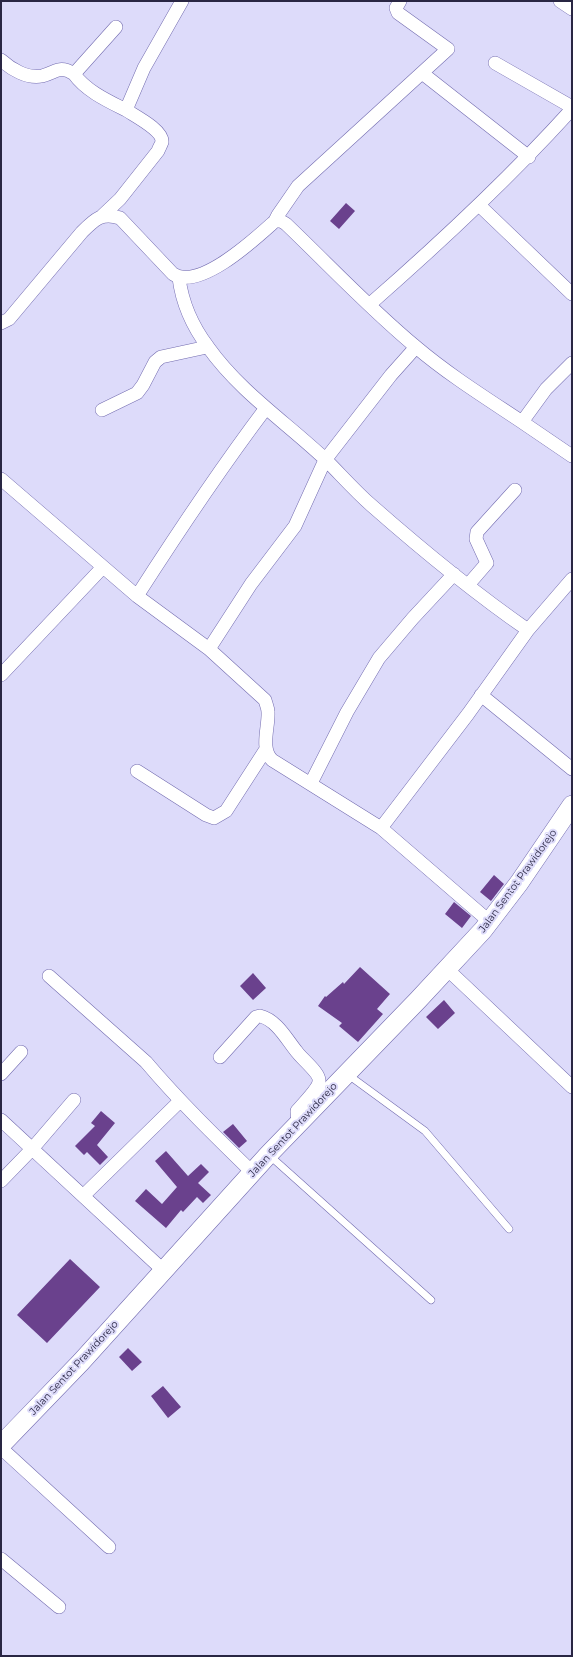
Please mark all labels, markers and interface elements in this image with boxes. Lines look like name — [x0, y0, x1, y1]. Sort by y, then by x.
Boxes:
street label: Jalan Sentot Prawidorejo — [477, 827, 559, 935]
street label: Jalan Sentot Prawidorejo — [246, 1080, 340, 1180]
street label: Jalan Sentot Prawidorejo — [27, 1318, 121, 1418]

